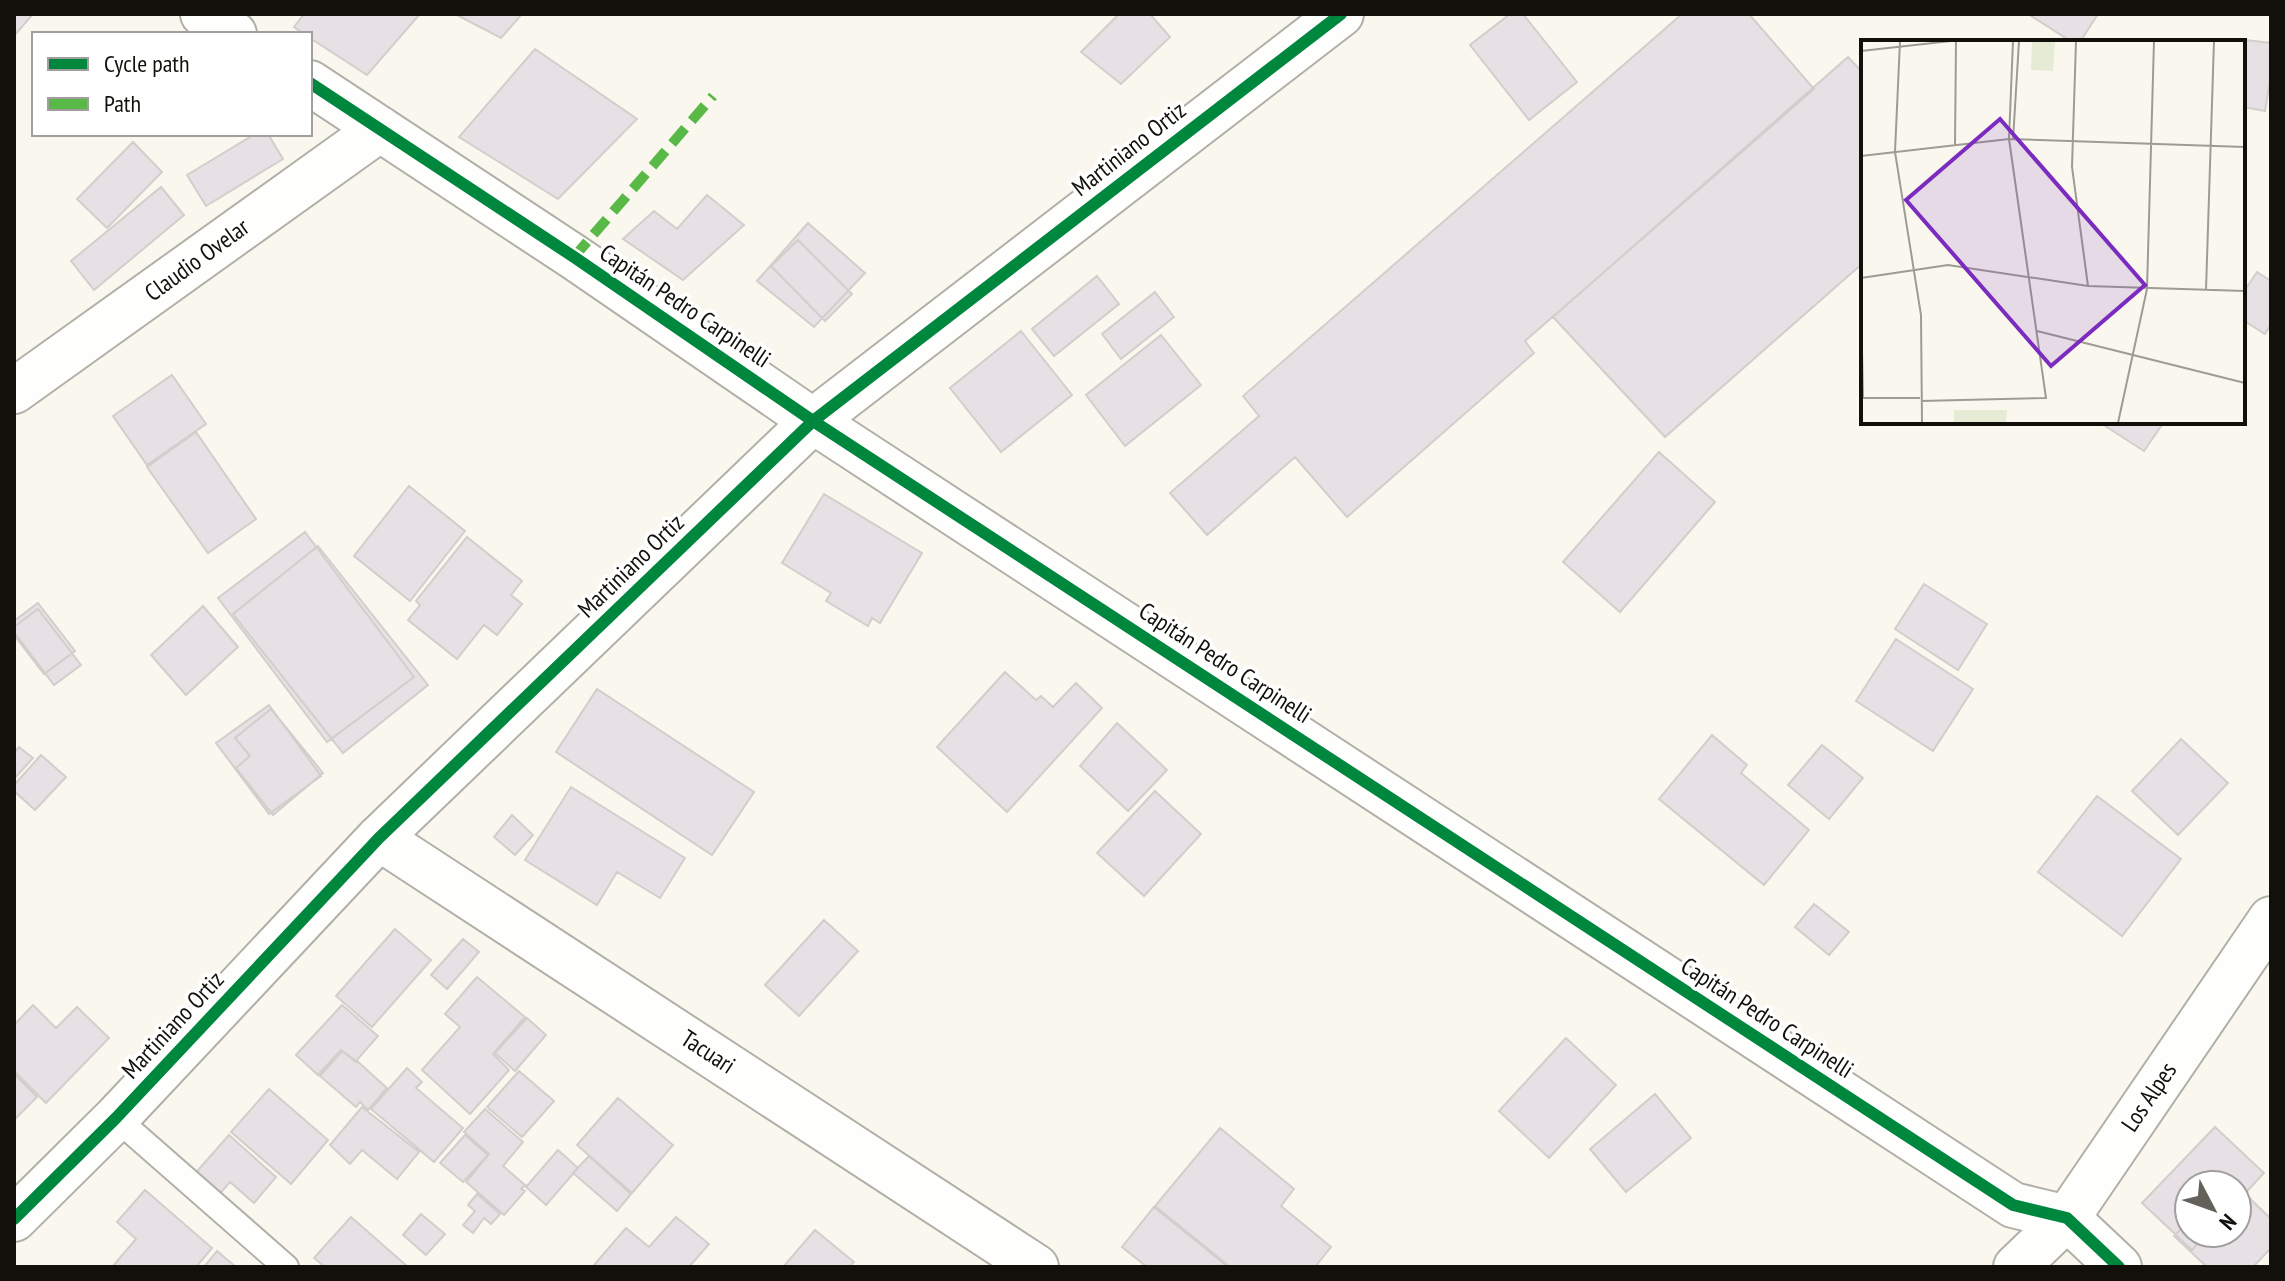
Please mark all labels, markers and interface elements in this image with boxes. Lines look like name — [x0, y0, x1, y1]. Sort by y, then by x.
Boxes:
legend — [32, 32, 312, 136]
inset map — [1861, 40, 2245, 424]
text: Cycle path — [104, 48, 190, 79]
text: Path — [104, 88, 141, 119]
street label: Martiniano Ortiz — [1066, 95, 1192, 203]
street label: Claudio Ovelar — [138, 211, 255, 308]
street label: Capitán Pedro Carpinelli — [594, 237, 777, 374]
street label: Martiniano Ortiz — [571, 507, 690, 624]
street label: Capitán Pedro Carpinelli — [1133, 595, 1317, 730]
street label: Capitán Pedro Carpinelli — [1675, 950, 1859, 1085]
street label: Martiniano Ortiz — [115, 964, 230, 1085]
street label: Tacuari — [675, 1023, 741, 1081]
street label: Los Alpes — [2114, 1056, 2183, 1137]
north arrow — [2173, 1169, 2253, 1249]
text: N — [2214, 1208, 2243, 1236]

